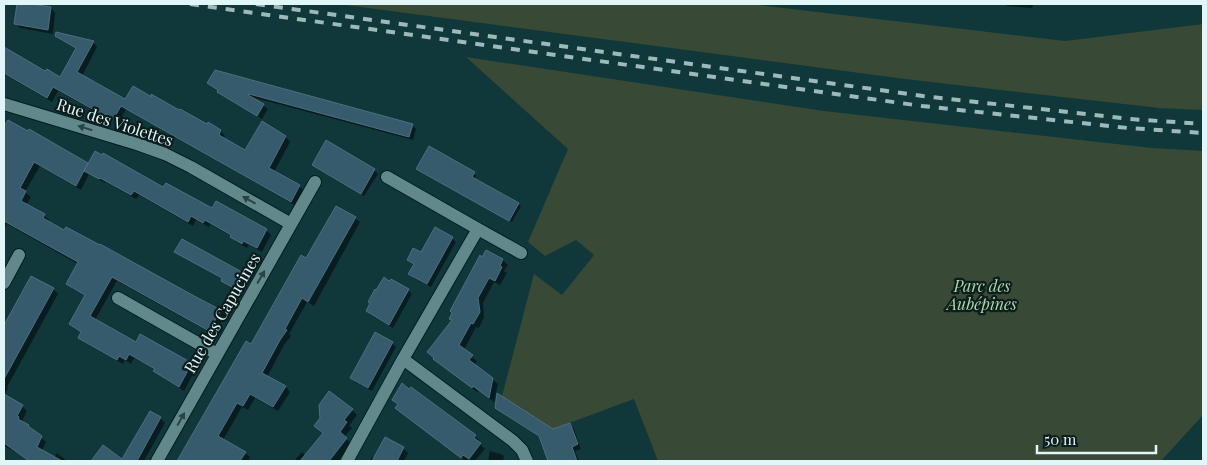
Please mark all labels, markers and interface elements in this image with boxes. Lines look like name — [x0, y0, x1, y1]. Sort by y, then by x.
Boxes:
street label: Rue des Violettes — [54, 93, 176, 150]
one-way arrow — [77, 124, 92, 132]
one-way arrow — [242, 196, 256, 204]
street label: Rue des Capucines — [179, 249, 264, 377]
one-way arrow — [256, 271, 265, 284]
park label: Parc des Aubépines — [945, 275, 1017, 314]
one-way arrow — [176, 412, 185, 425]
scale bar — [1037, 422, 1156, 454]
text: 50 m — [1044, 429, 1077, 449]

